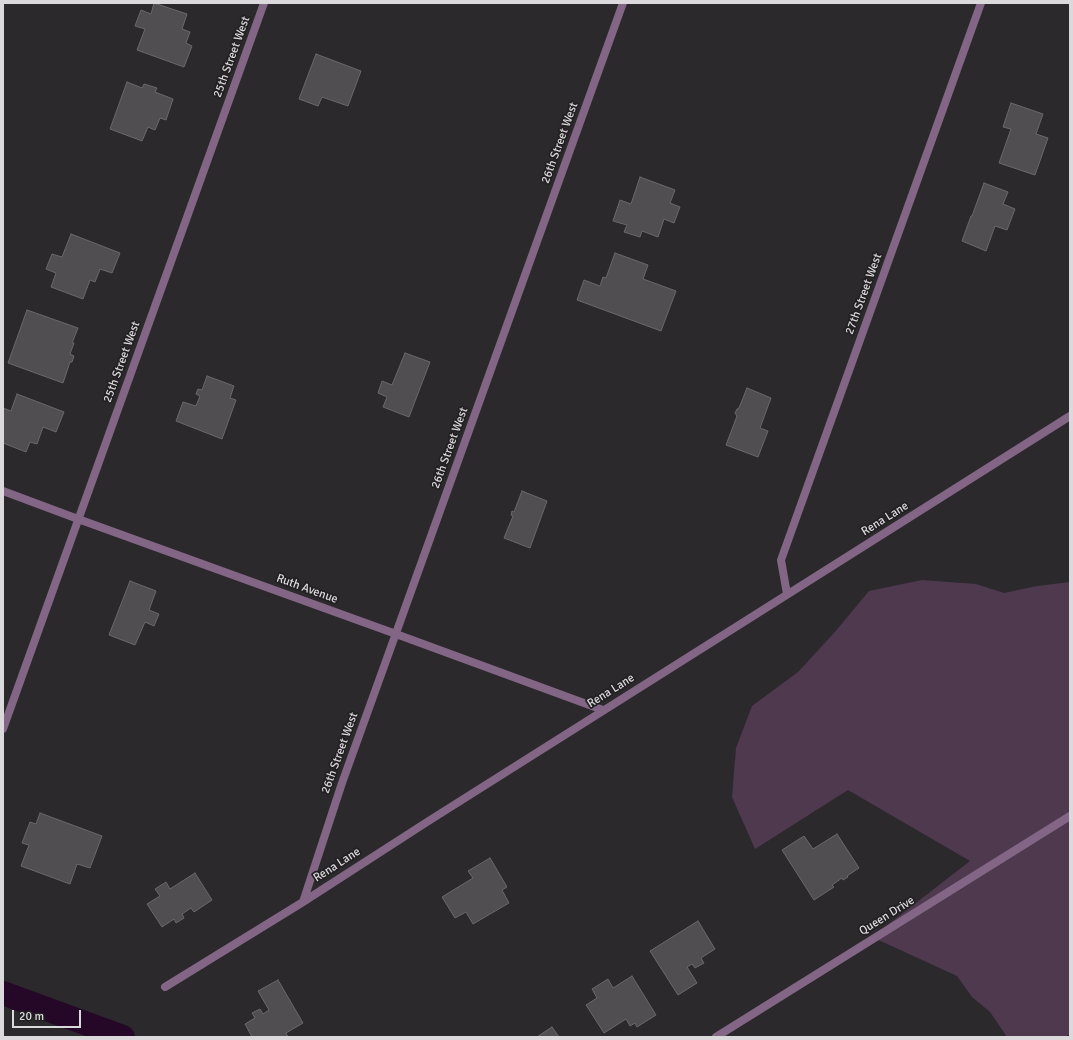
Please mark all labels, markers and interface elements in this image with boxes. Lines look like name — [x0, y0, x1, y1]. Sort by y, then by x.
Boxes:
street label: 25th Street West — [211, 14, 253, 100]
street label: 26th Street West — [539, 100, 581, 186]
street label: 27th Street West — [843, 251, 885, 337]
street label: 25th Street West — [101, 319, 143, 405]
street label: 26th Street West — [429, 405, 471, 491]
street label: Rena Lane — [859, 499, 911, 539]
street label: Ruth Avenue — [274, 571, 340, 607]
street label: Rena Lane — [585, 671, 637, 711]
street label: 26th Street West — [319, 710, 361, 796]
street label: Rena Lane — [311, 845, 363, 885]
street label: Queen Drive — [857, 893, 917, 939]
scale bar — [14, 1002, 83, 1028]
text: 20 m — [19, 1009, 44, 1024]

